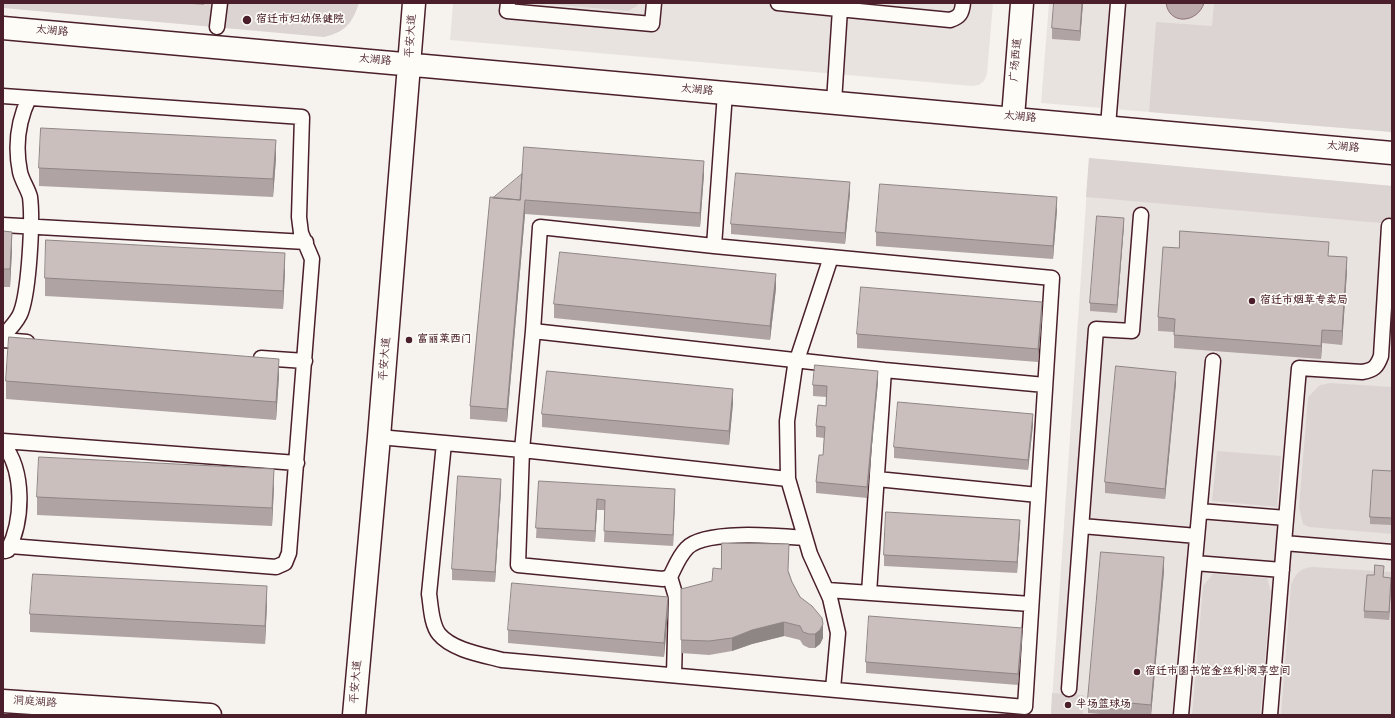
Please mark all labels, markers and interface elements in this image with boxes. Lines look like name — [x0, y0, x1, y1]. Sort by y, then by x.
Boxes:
place label: 宿迁市妇幼保健院 — [256, 13, 344, 27]
marker: 宿迁市妇幼保健院 — [241, 14, 253, 26]
street label: 平安大道 — [404, 14, 420, 58]
street label: 太湖路 — [35, 24, 69, 40]
street label: 广场西道 — [1009, 38, 1025, 82]
street label: 太湖路 — [358, 53, 392, 69]
street label: 太湖路 — [680, 83, 714, 99]
street label: 太湖路 — [1003, 110, 1037, 126]
street label: 太湖路 — [1326, 140, 1360, 156]
place label: 宿迁市烟草专卖局 — [1260, 294, 1348, 308]
marker: 宿迁市烟草专卖局 — [1247, 296, 1257, 306]
place label: 富丽莱西门 — [417, 333, 472, 347]
marker: 富丽莱西门 — [404, 335, 414, 345]
street label: 平安大道 — [378, 337, 394, 381]
street label: 平安大道 — [349, 660, 365, 704]
place label: 宿迁市图书馆金丝利·阅享空间 — [1145, 665, 1291, 679]
marker: 宿迁市图书馆金丝利·阅享空间 — [1132, 667, 1142, 677]
street label: 洞庭湖路 — [13, 695, 57, 711]
place label: 半场篮球场 — [1076, 698, 1131, 712]
marker: 半场篮球场 — [1063, 700, 1073, 710]

